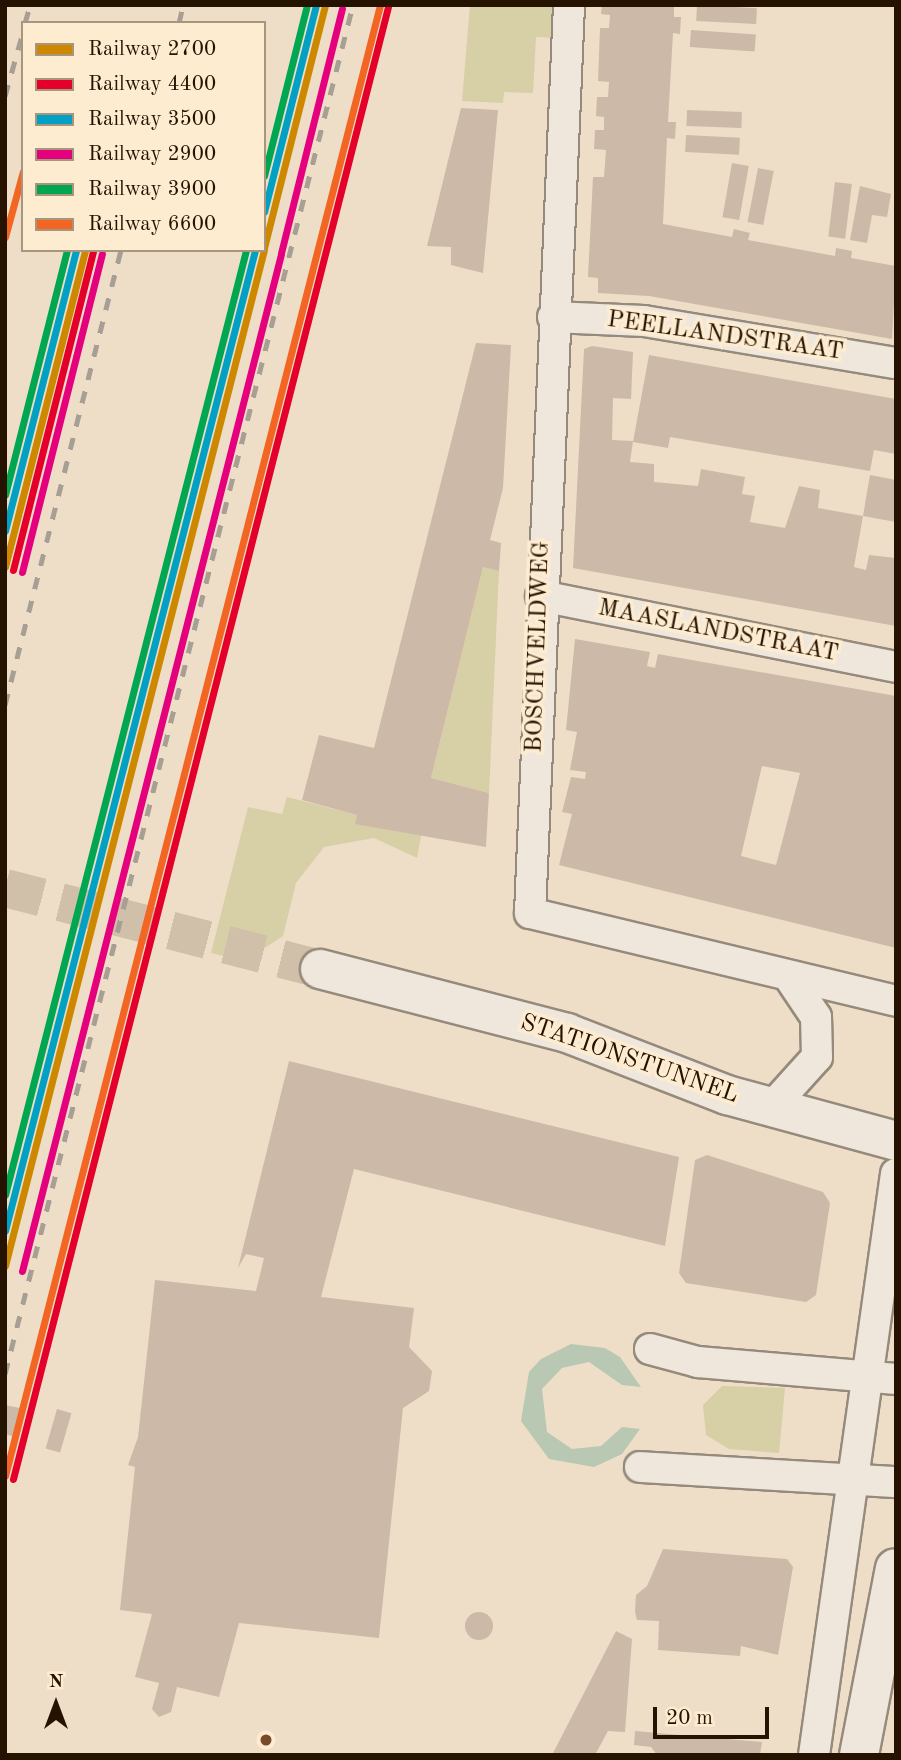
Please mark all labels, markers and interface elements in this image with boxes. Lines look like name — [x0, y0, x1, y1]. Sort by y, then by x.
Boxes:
legend — [21, 21, 266, 252]
text: Railway 2700 — [88, 39, 216, 60]
text: Railway 4400 — [88, 74, 216, 95]
text: Railway 3500 — [88, 109, 216, 130]
text: Railway 2900 — [88, 144, 216, 165]
text: Railway 3900 — [88, 179, 216, 200]
text: Railway 6600 — [88, 214, 216, 235]
street label: PEELLANDSTRAAT — [605, 306, 845, 368]
street label: BOSCHVELDWEG — [521, 541, 557, 753]
street label: MAASLANDSTRAAT — [595, 595, 841, 669]
street label: STATIONSTUNNEL — [516, 1009, 742, 1111]
north arrow — [21, 1669, 91, 1739]
text: N — [49, 1673, 63, 1692]
scale bar — [656, 1694, 772, 1738]
text: 20 m — [666, 1708, 713, 1729]
unlabelled marker — [259, 1733, 273, 1747]

